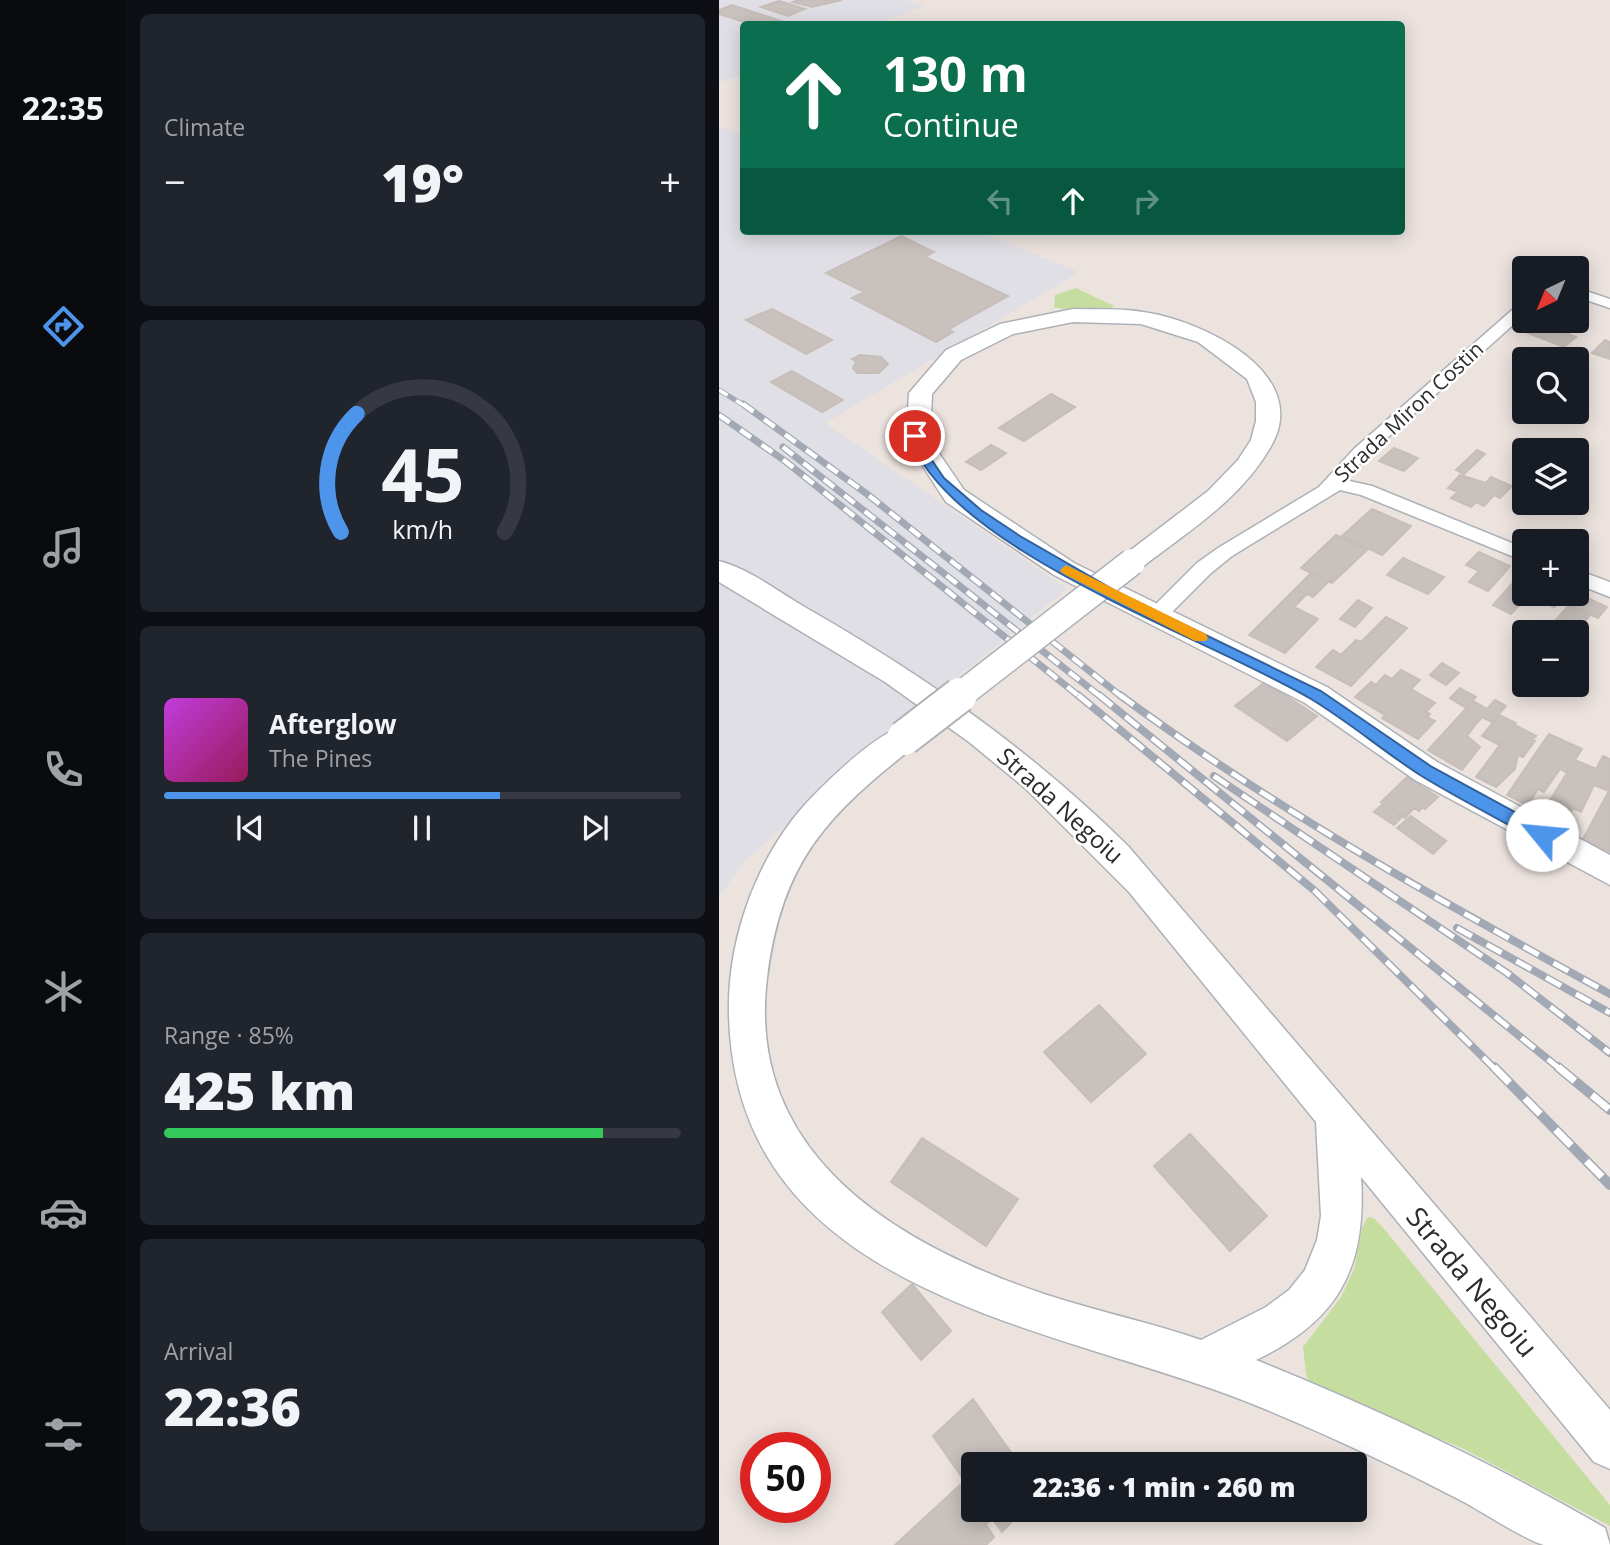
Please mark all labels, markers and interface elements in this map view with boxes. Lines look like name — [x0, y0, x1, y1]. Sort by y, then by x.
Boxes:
text: 130 m — [883, 40, 1028, 106]
icon: ahead — [768, 49, 859, 140]
text: 22:35 — [22, 86, 104, 129]
text: Continue — [883, 103, 1019, 146]
text: Climate — [164, 111, 245, 143]
text: 19° — [381, 146, 464, 217]
text: − — [164, 155, 186, 207]
text: + — [659, 155, 681, 207]
icon: left — [981, 182, 1019, 220]
icon: ahead — [1054, 182, 1092, 220]
icon: right — [1127, 182, 1165, 220]
north arrow — [1512, 256, 1589, 332]
map controls — [1512, 256, 1589, 697]
icon: directions — [39, 302, 88, 351]
street label: Strada Miron Costin — [1328, 335, 1489, 488]
button: search — [1512, 347, 1589, 424]
pin — [885, 406, 945, 466]
icon: arrive — [896, 417, 934, 455]
text: 45 — [381, 425, 464, 524]
button: layers — [1512, 438, 1589, 515]
text: km/h — [392, 512, 453, 546]
icon: music — [39, 523, 88, 572]
button: + — [1512, 529, 1589, 606]
button: − — [1512, 620, 1589, 697]
text: Afterglow — [269, 706, 396, 742]
street label: Strada Negoiu — [991, 739, 1131, 870]
text: The Pines — [269, 742, 372, 774]
icon: phone — [39, 745, 88, 794]
position arrow — [1505, 798, 1579, 872]
icon: previous — [231, 809, 269, 847]
icon: pause — [403, 809, 441, 847]
icon: next — [576, 809, 614, 847]
icon: climate — [39, 967, 88, 1016]
text: Range · 85% — [164, 1019, 294, 1051]
text: 425 km — [164, 1054, 355, 1125]
icon: car — [39, 1188, 88, 1237]
street label: Strada Negoiu — [1399, 1198, 1547, 1365]
text: Arrival — [164, 1335, 233, 1367]
text: 22:36 — [164, 1370, 301, 1441]
icon: filters — [39, 1410, 88, 1459]
speed limit sign: 50 — [740, 1432, 831, 1523]
text: 22:36 · 1 min · 260 m — [1033, 1469, 1295, 1505]

